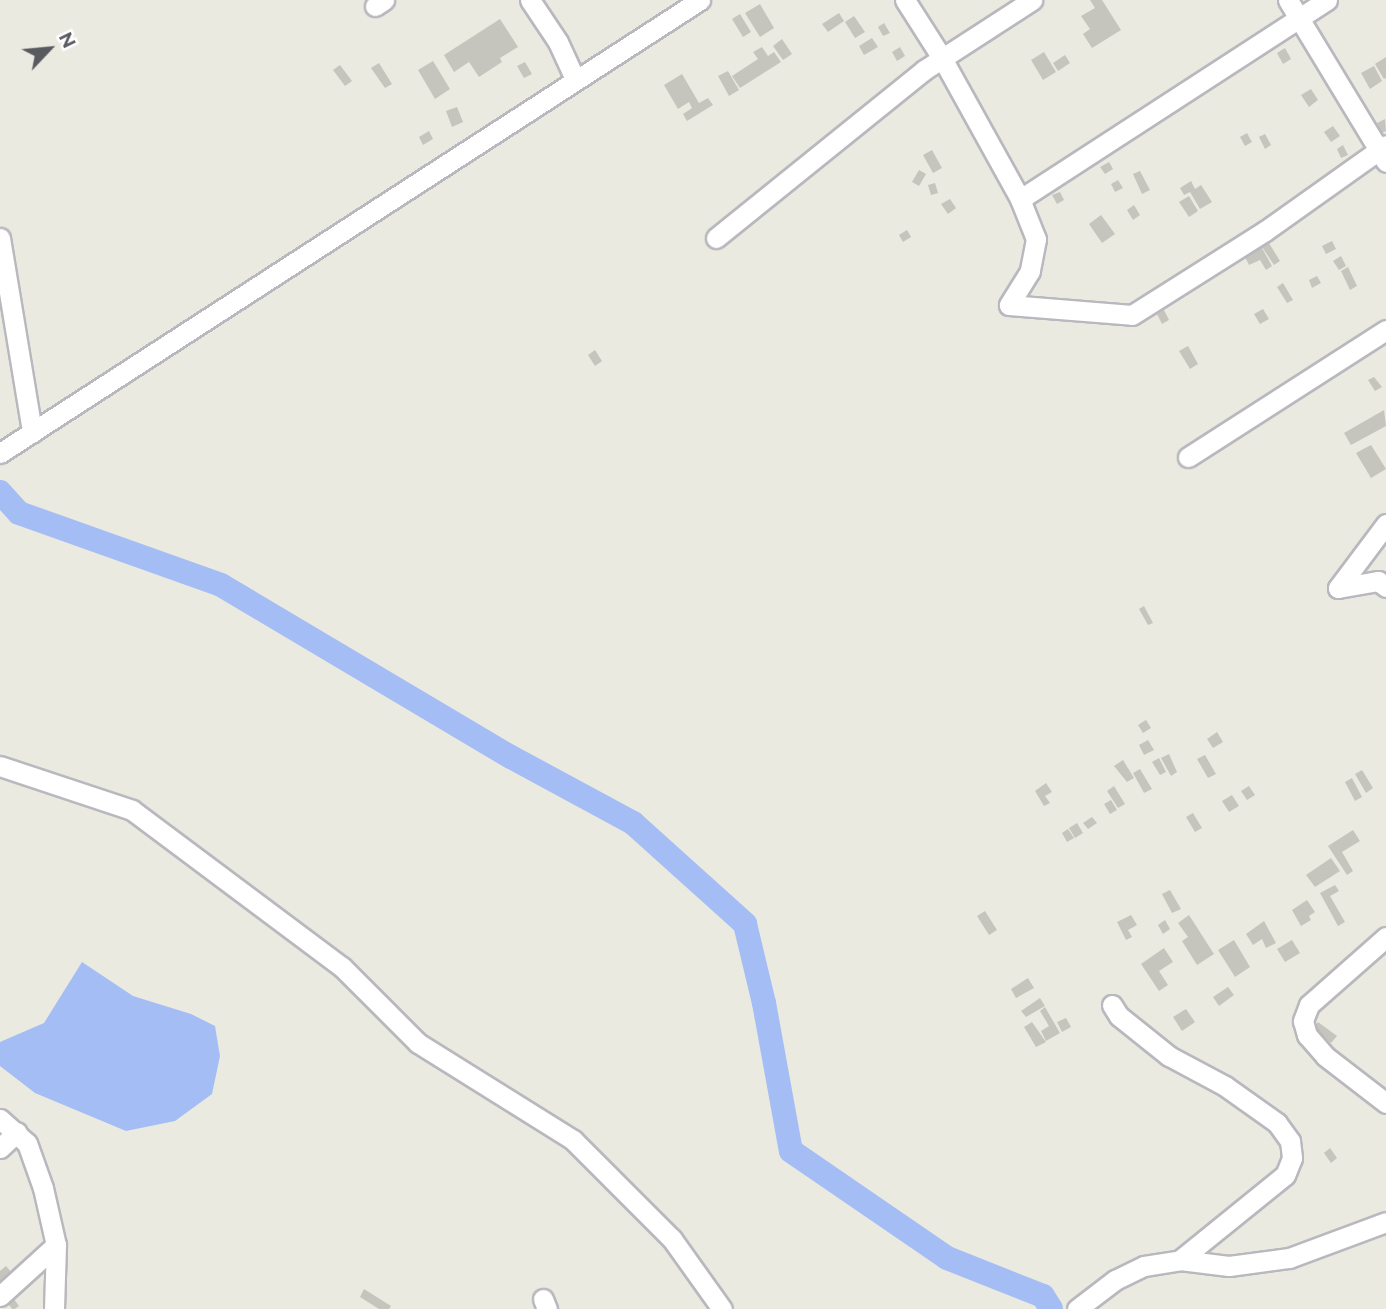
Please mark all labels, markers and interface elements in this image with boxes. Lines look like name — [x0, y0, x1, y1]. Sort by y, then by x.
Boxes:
north arrow — [14, 14, 84, 84]
text: N — [55, 28, 81, 51]

